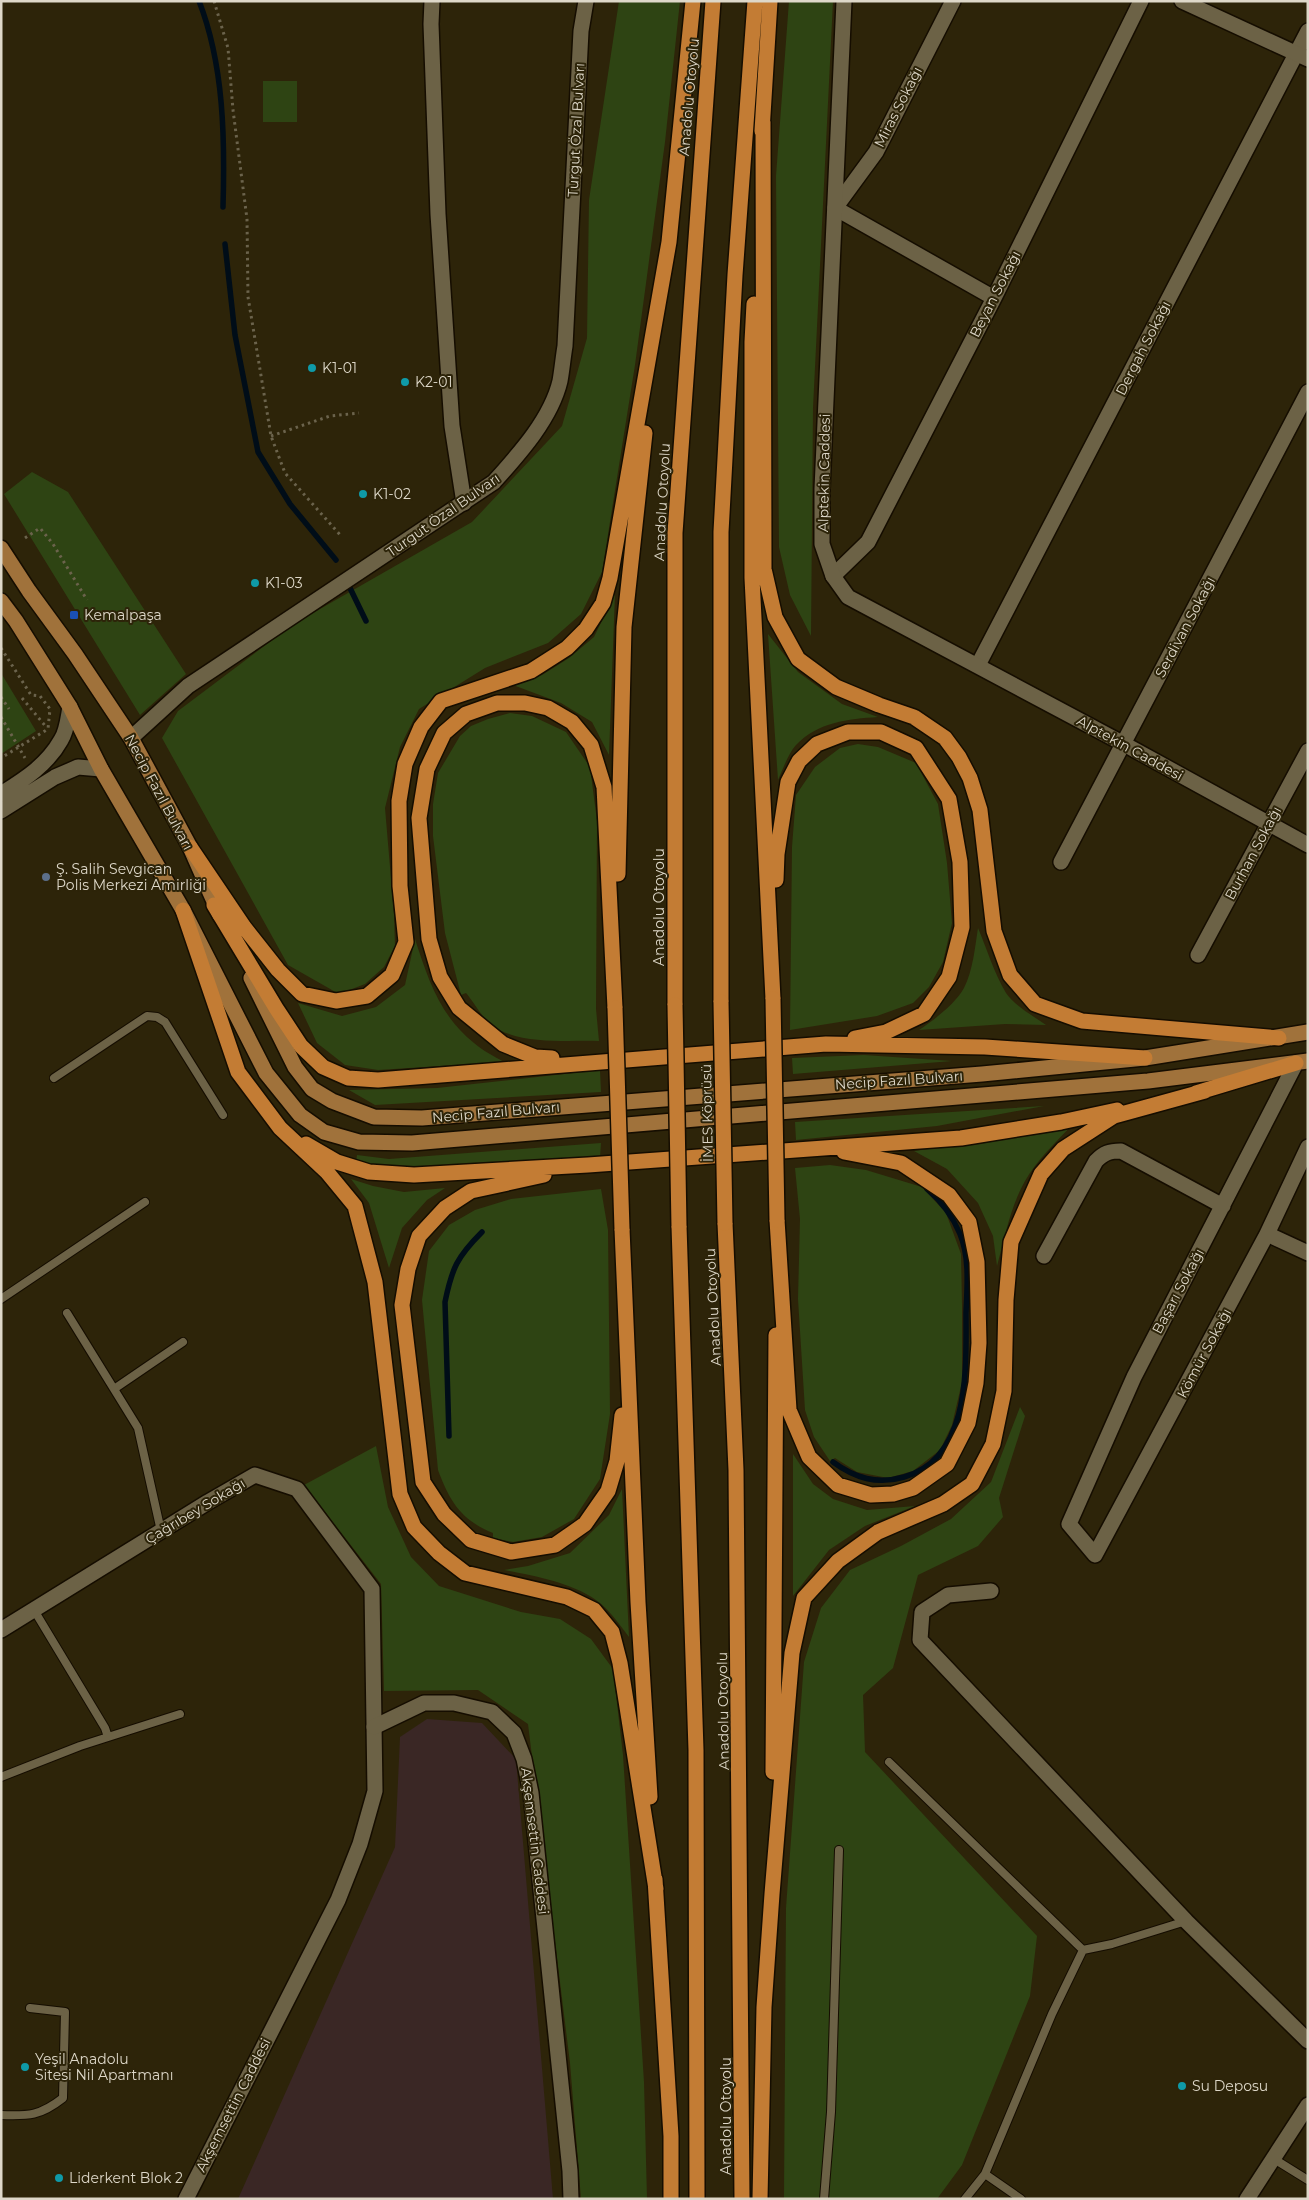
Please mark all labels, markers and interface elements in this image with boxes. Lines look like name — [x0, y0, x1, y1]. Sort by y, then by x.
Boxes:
street label: Anadolu Otoyolu — [675, 37, 703, 157]
street label: Turgut Özal Bulvarı — [564, 63, 588, 197]
street label: Miras Sokağı — [870, 64, 926, 150]
street label: Beyan Sokağı — [965, 248, 1025, 340]
street label: Dergah Sokağı — [1111, 298, 1175, 398]
place label: K1-01 — [322, 359, 357, 377]
marker: K1-01 — [306, 362, 318, 374]
place label: K2-01 — [415, 373, 453, 391]
marker: K2-01 — [399, 376, 411, 388]
street label: Alptekin Caddesi — [814, 414, 834, 532]
street label: Anadolu Otoyolu — [650, 443, 674, 561]
street label: Turgut Özal Bulvarı — [383, 469, 503, 561]
place label: K1-02 — [373, 485, 411, 503]
marker: K1-02 — [357, 488, 369, 500]
street label: Serdivan Sokağı — [1151, 573, 1219, 681]
place label: K1-03 — [265, 574, 303, 592]
marker: K1-03 — [249, 577, 261, 589]
place label: Kemalpaşa — [84, 606, 162, 624]
marker: Kemalpaşa — [68, 609, 80, 621]
street label: Alptekin Caddesi — [1074, 711, 1186, 785]
street label: Necip Fazıl Bulvarı — [121, 731, 197, 853]
street label: Burhan Sokağı — [1221, 803, 1285, 903]
street label: Anadolu Otoyolu — [650, 848, 668, 966]
place label: Ş. Salih Sevgican Polis Merkezi Amirliği — [56, 860, 206, 894]
marker: Ş. Salih Sevgican Polis Merkezi Amirliği — [40, 871, 52, 883]
street label: İMES Köprüsü — [697, 1064, 717, 1162]
street label: Necip Fazıl Bulvarı — [834, 1067, 964, 1093]
street label: Necip Fazıl Bulvarı — [431, 1097, 561, 1127]
street label: Başarı Sokağı — [1148, 1245, 1208, 1337]
street label: Anadolu Otoyolu — [701, 1248, 725, 1366]
street label: Kömür Sokağı — [1173, 1305, 1235, 1401]
street label: Çağrıbey Sokağı — [142, 1474, 248, 1548]
street label: Anadolu Otoyolu — [713, 1652, 733, 1770]
street label: Akşemsettin Caddesi — [517, 1767, 553, 1915]
street label: Akşemsettin Caddesi — [191, 2035, 275, 2175]
place label: Yeşil Anadolu Sitesi Nil Apartmanı — [35, 2050, 174, 2084]
street label: Anadolu Otoyolu — [717, 2057, 735, 2175]
marker: Yeşil Anadolu Sitesi Nil Apartmanı — [19, 2061, 31, 2073]
place label: Su Deposu — [1192, 2077, 1268, 2095]
marker: Su Deposu — [1176, 2080, 1188, 2092]
place label: Liderkent Blok 2 — [69, 2169, 183, 2187]
marker: Liderkent Blok 2 — [53, 2172, 65, 2184]

